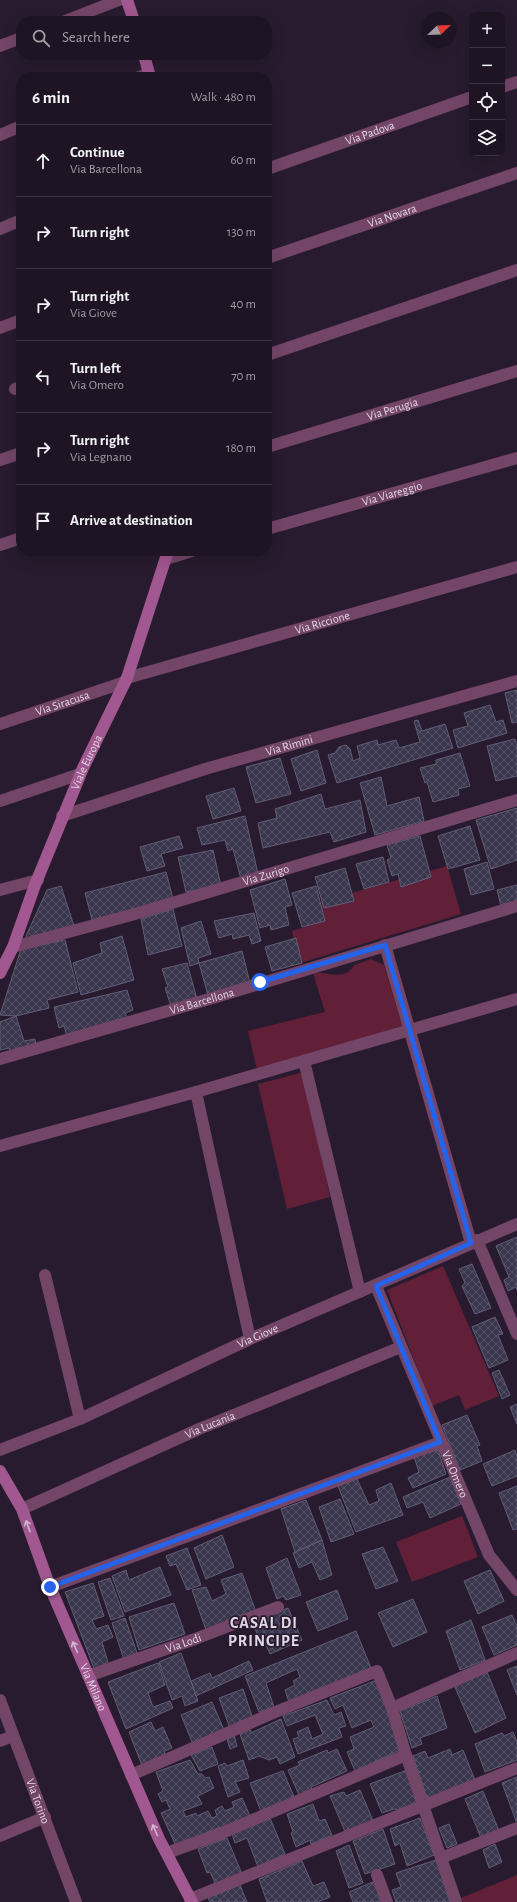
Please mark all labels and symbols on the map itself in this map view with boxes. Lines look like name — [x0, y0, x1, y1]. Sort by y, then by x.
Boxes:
north arrow — [421, 12, 457, 48]
street label: Via Padova — [344, 119, 396, 147]
street label: Via Novara — [366, 202, 418, 229]
street label: Via Perugia — [365, 395, 420, 422]
street label: Via Viareggio — [361, 479, 424, 508]
street label: Via Riccione — [293, 609, 351, 636]
street label: Via Siracusa — [34, 688, 91, 718]
street label: Viale Europa — [69, 733, 104, 791]
street label: Via Rimini — [264, 733, 314, 758]
street label: Via Zurigo — [241, 862, 291, 888]
route start — [251, 973, 269, 991]
street label: Via Barcellona — [168, 986, 236, 1016]
street label: Via Giove — [235, 1322, 280, 1350]
street label: Via Lucania — [183, 1409, 237, 1441]
street label: Via Omero — [440, 1449, 470, 1499]
one-way arrow — [24, 1519, 31, 1532]
route end — [41, 1578, 59, 1596]
district label: CASAL DI PRINCIPE — [228, 1615, 300, 1649]
street label: Via Lodi — [164, 1631, 203, 1655]
one-way arrow — [71, 1641, 79, 1653]
street label: Via Milano — [78, 1662, 109, 1713]
street label: Via Torino — [24, 1777, 52, 1825]
one-way arrow — [151, 1825, 158, 1837]

